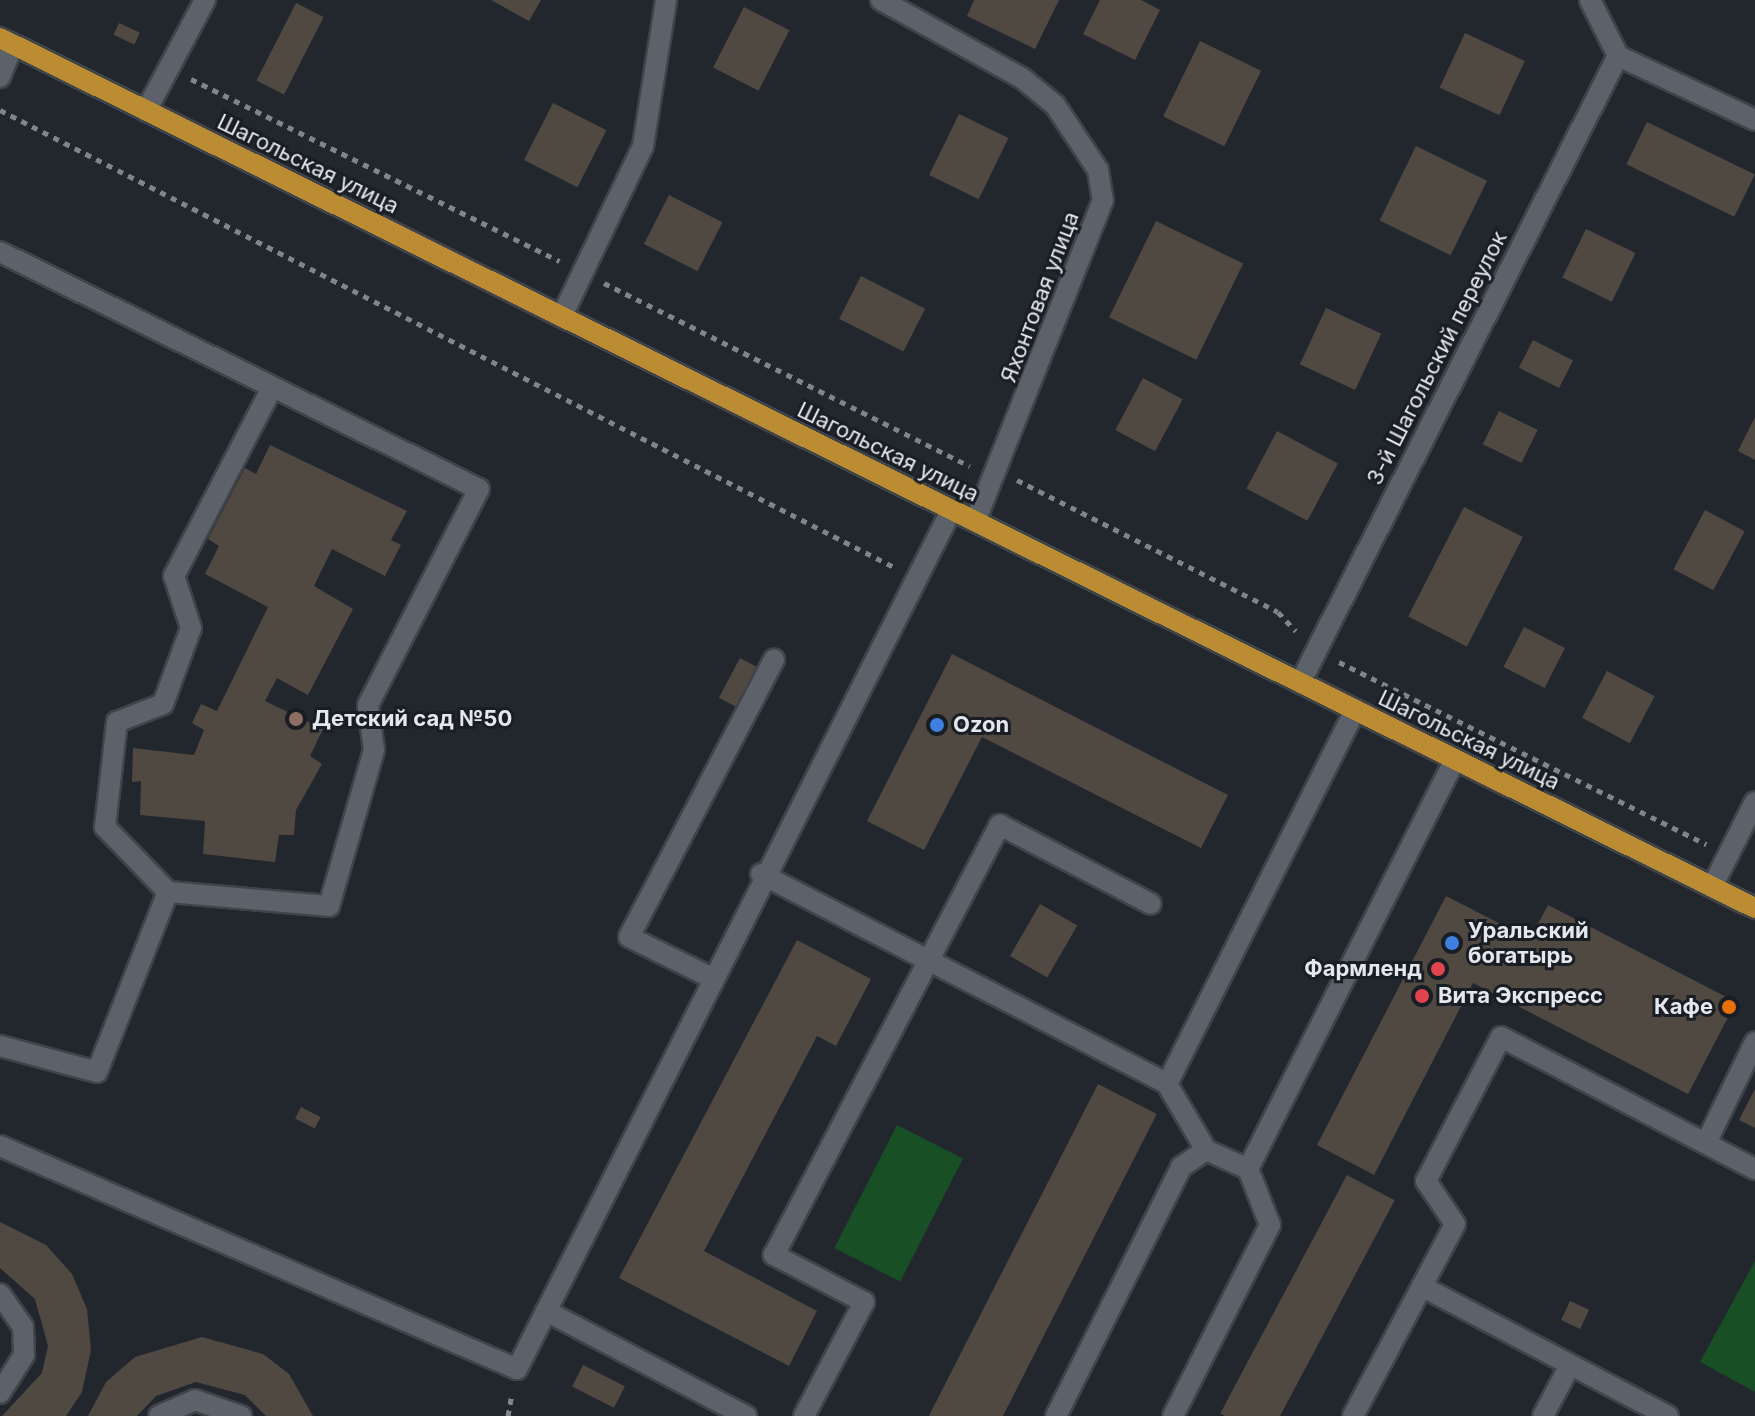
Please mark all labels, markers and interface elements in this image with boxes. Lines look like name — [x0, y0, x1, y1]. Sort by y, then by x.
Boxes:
street label: Шагольская улица — [213, 109, 403, 219]
street label: Яхонтовая улица — [995, 208, 1085, 386]
street label: 3-й Шагольский переулок — [1361, 227, 1513, 489]
street label: Шагольская улица — [793, 397, 983, 507]
street label: Шагольская улица — [1374, 685, 1564, 795]
place label: Детский сад №50 — [312, 706, 512, 732]
marker: Детский сад №50 — [287, 710, 305, 728]
place label: Ozon — [953, 712, 1009, 738]
marker: Ozon — [928, 716, 946, 734]
place label: Уральский богатырь — [1468, 917, 1589, 968]
marker: Уральский богатырь — [1443, 934, 1461, 952]
place label: Фармленд — [1304, 956, 1422, 982]
marker: Фармленд — [1429, 960, 1447, 978]
place label: Вита Экспресс — [1438, 983, 1603, 1009]
marker: Вита Экспресс — [1413, 987, 1431, 1005]
place label: Кафе — [1654, 994, 1713, 1020]
marker: Кафе — [1720, 998, 1738, 1016]

